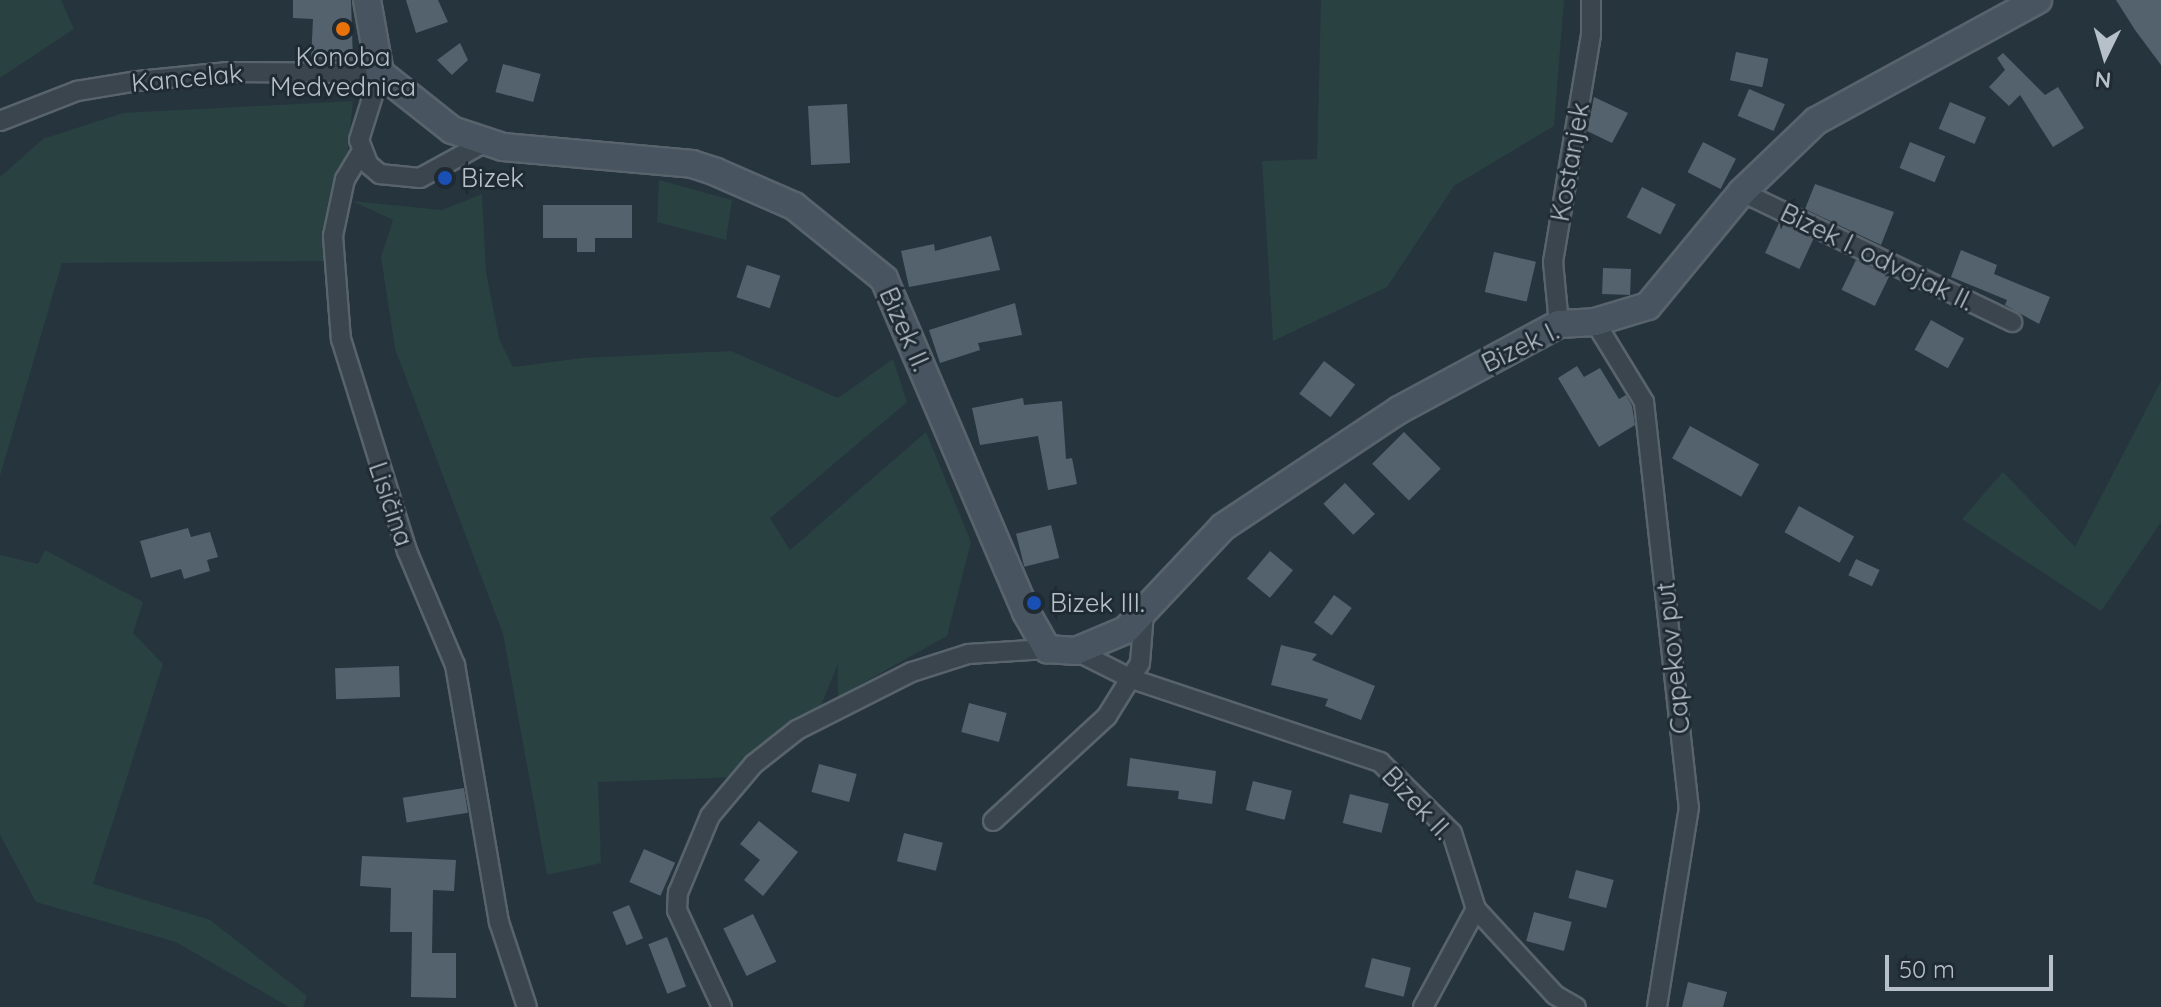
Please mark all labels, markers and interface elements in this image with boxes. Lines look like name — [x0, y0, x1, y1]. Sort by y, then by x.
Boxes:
north arrow — [2065, 16, 2145, 96]
marker: Konoba Medvednica — [334, 20, 352, 38]
place label: Konoba Medvednica — [270, 41, 416, 102]
street label: Kancelak — [130, 58, 244, 98]
text: N — [2094, 65, 2112, 95]
street label: Kostanjek — [1544, 100, 1596, 224]
place label: Bizek — [461, 162, 524, 194]
marker: Bizek — [436, 169, 454, 187]
street label: Bizek I. odvojak II. — [1775, 197, 1979, 317]
street label: Bizek II. — [873, 282, 937, 376]
street label: Bizek I. — [1476, 315, 1564, 379]
street label: Lisičina — [362, 458, 420, 550]
street label: Capekov put — [1650, 581, 1696, 735]
place label: Bizek III. — [1050, 587, 1145, 619]
marker: Bizek III. — [1025, 594, 1043, 612]
street label: Bizek II. — [1376, 760, 1458, 846]
scale bar — [1889, 939, 2057, 989]
text: 50 m — [1899, 954, 1955, 984]

